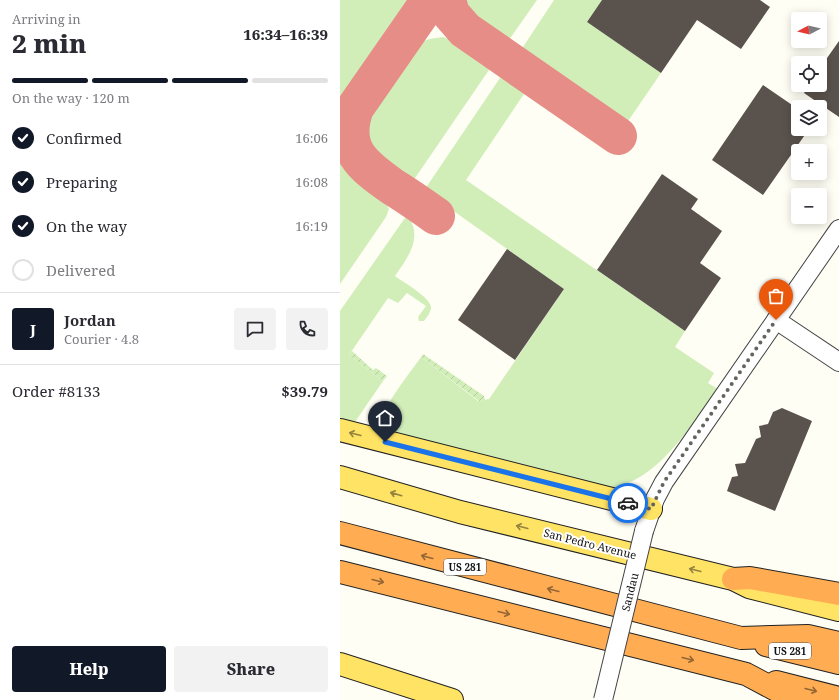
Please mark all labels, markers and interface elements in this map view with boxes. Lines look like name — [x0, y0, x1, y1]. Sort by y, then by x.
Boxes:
text: Arriving in — [12, 10, 81, 28]
north arrow — [791, 12, 827, 48]
map controls — [791, 12, 827, 224]
text: 16:34–16:39 — [243, 24, 328, 44]
text: 2 min — [12, 25, 87, 61]
button: locate — [791, 56, 827, 92]
text: On the way · 120 m — [12, 89, 130, 107]
button: layers — [791, 100, 827, 136]
icon: check — [12, 127, 34, 149]
text: Confirmed — [46, 128, 122, 148]
text: 16:06 — [295, 129, 328, 147]
button: + — [791, 144, 827, 180]
icon: check — [12, 171, 34, 193]
text: Preparing — [46, 172, 117, 192]
text: 16:08 — [295, 173, 328, 191]
button: − — [791, 188, 827, 224]
icon: check — [12, 215, 34, 237]
text: On the way — [46, 216, 127, 236]
text: 16:19 — [295, 217, 328, 235]
text: Delivered — [46, 260, 115, 280]
pin — [759, 279, 793, 320]
icon: bag — [765, 285, 787, 307]
button: chat — [234, 308, 276, 350]
button: phone — [286, 308, 328, 350]
text: Jordan — [64, 310, 116, 330]
text: J — [30, 319, 36, 339]
text: Courier · 4.8 — [64, 330, 139, 348]
text: Order #8133 — [12, 381, 100, 401]
text: $39.79 — [281, 381, 328, 401]
pin — [368, 401, 402, 442]
icon: home — [374, 407, 396, 429]
one-way arrow — [349, 430, 362, 437]
courier — [608, 483, 648, 523]
one-way arrow — [390, 490, 403, 497]
icon: car — [617, 492, 639, 514]
one-way arrow — [516, 523, 529, 530]
street label: San Pedro Avenue — [542, 525, 638, 562]
one-way arrow — [421, 552, 434, 560]
road number: US 281 — [444, 559, 486, 575]
one-way arrow — [688, 566, 701, 573]
street label: Sandau — [617, 571, 642, 613]
one-way arrow — [371, 578, 384, 585]
one-way arrow — [546, 586, 559, 593]
one-way arrow — [497, 609, 510, 617]
road number: US 281 — [769, 643, 811, 659]
button: Help — [12, 646, 166, 692]
button: Share — [174, 646, 328, 692]
one-way arrow — [681, 656, 694, 664]
one-way arrow — [804, 687, 817, 695]

